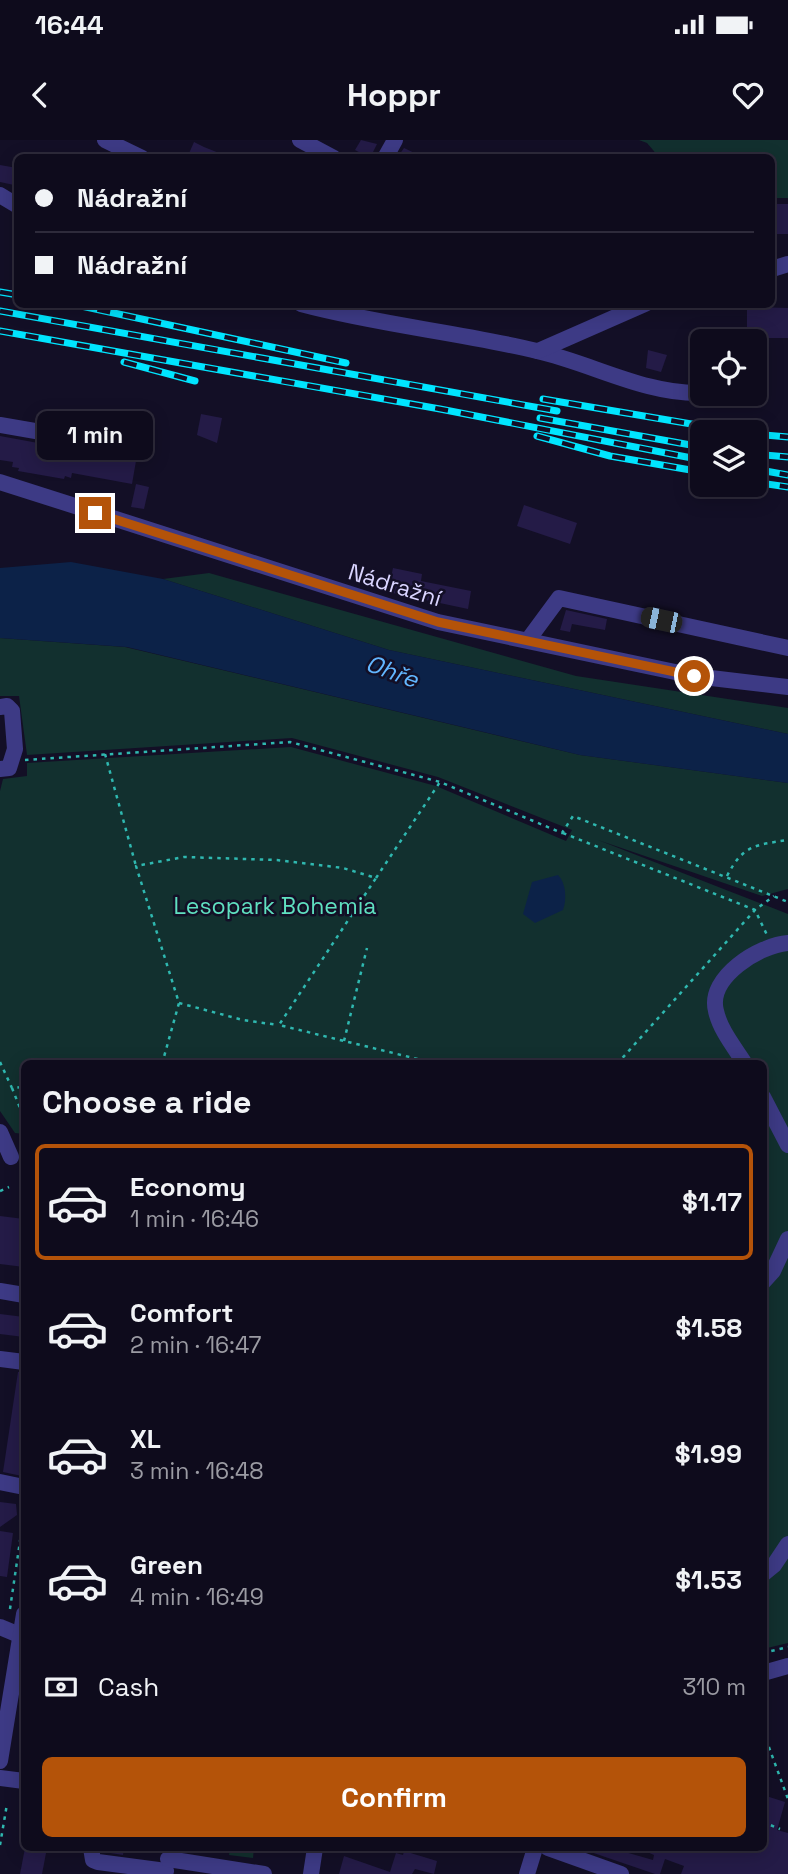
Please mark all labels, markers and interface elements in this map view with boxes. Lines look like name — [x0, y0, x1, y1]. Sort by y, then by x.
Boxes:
text: 16:44 — [35, 8, 104, 42]
text: Hoppr — [347, 75, 441, 115]
icon: back — [21, 76, 59, 114]
icon: heart — [729, 76, 767, 114]
text: Nádražní — [77, 181, 187, 215]
text: Nádražní — [77, 248, 187, 282]
map controls — [690, 329, 767, 497]
button: locate — [690, 329, 767, 406]
callout: 1 min — [37, 412, 153, 460]
text: 1 min — [67, 420, 123, 450]
button: layers — [690, 420, 767, 497]
route end — [79, 497, 111, 529]
street label: Nádražní — [345, 557, 446, 614]
car — [639, 605, 684, 635]
water label: Ohře — [362, 647, 423, 695]
route start — [678, 660, 710, 692]
park label: Lesopark Bohemia — [173, 891, 377, 921]
text: Choose a ride — [42, 1082, 252, 1122]
text: Economy — [130, 1170, 246, 1204]
icon: car — [46, 1171, 109, 1234]
text: $1.17 — [682, 1185, 742, 1219]
text: 1 min · 16:46 — [130, 1204, 259, 1234]
text: Comfort — [130, 1296, 233, 1330]
icon: car — [46, 1297, 109, 1360]
text: $1.58 — [676, 1311, 742, 1345]
text: 2 min · 16:47 — [130, 1330, 262, 1360]
text: XL — [130, 1422, 161, 1456]
icon: car — [46, 1423, 109, 1486]
text: $1.99 — [675, 1437, 742, 1471]
text: 3 min · 16:48 — [130, 1456, 264, 1486]
text: Green — [130, 1548, 203, 1582]
icon: car — [46, 1549, 109, 1612]
text: $1.53 — [675, 1563, 742, 1597]
text: 4 min · 16:49 — [130, 1582, 264, 1612]
icon: cash — [42, 1668, 80, 1706]
text: Cash — [98, 1670, 159, 1704]
text: 310 m — [682, 1672, 746, 1702]
button: Confirm — [42, 1757, 746, 1837]

